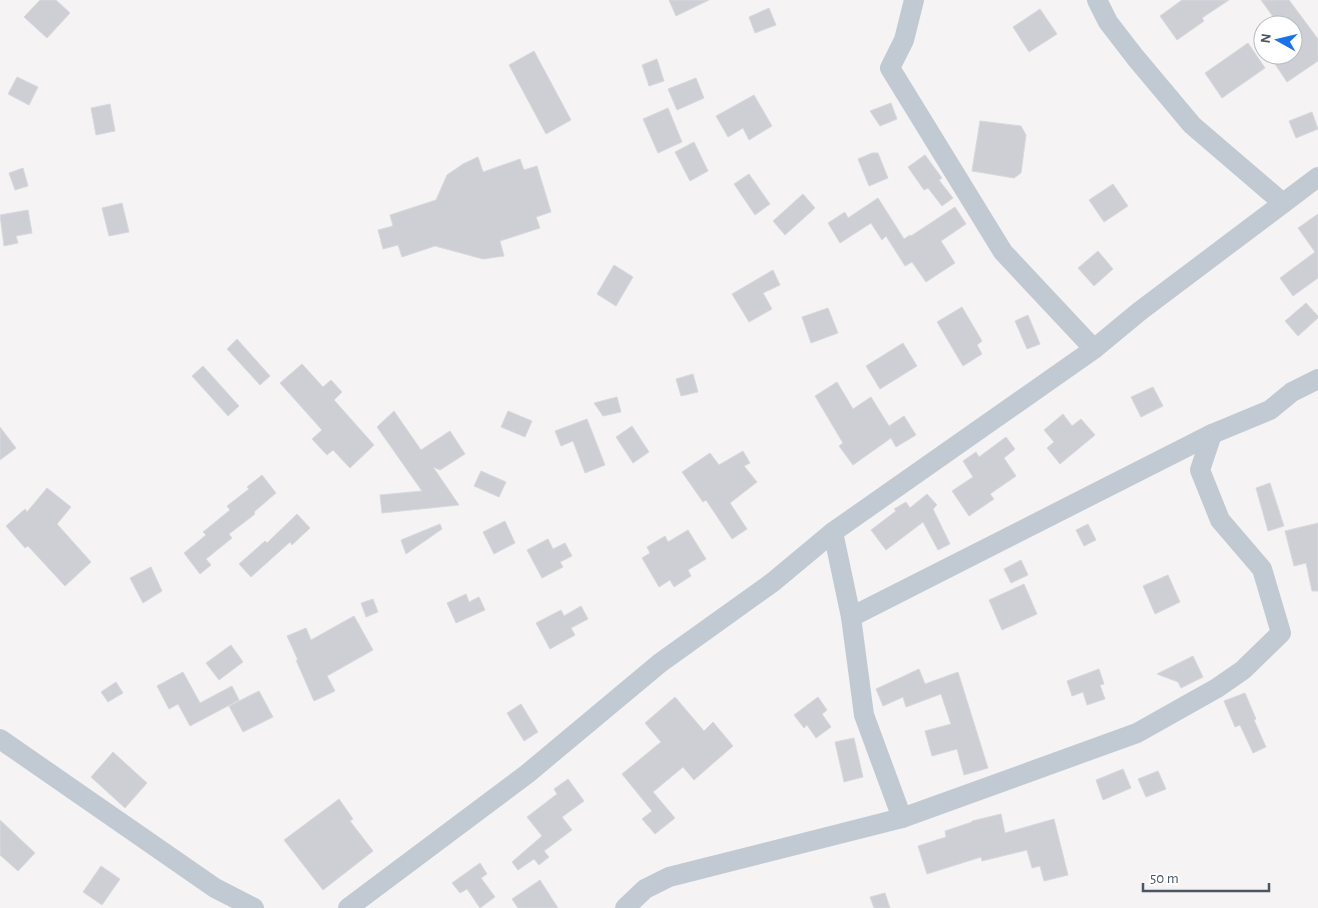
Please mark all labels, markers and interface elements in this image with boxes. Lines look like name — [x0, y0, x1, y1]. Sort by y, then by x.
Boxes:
north arrow — [1253, 15, 1303, 65]
text: N — [1259, 33, 1274, 44]
scale bar — [1143, 860, 1269, 892]
text: 50 m — [1150, 871, 1179, 886]

